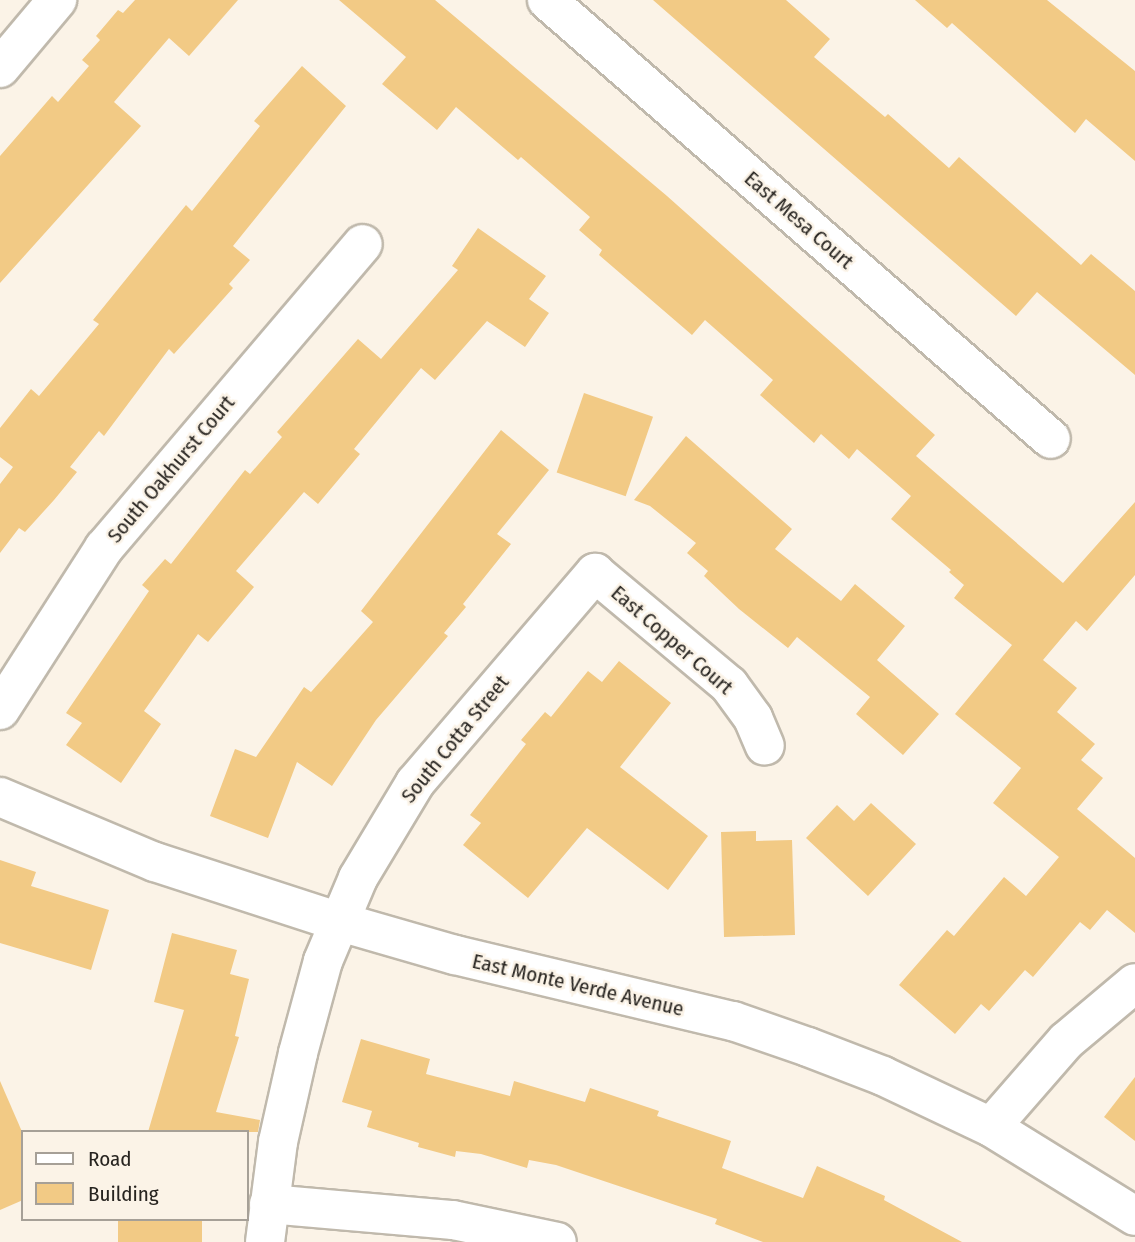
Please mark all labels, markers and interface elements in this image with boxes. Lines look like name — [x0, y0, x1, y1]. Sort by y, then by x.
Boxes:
street label: East Mesa Court — [739, 166, 859, 274]
street label: South Oakhurst Court — [102, 390, 240, 548]
street label: East Copper Court — [606, 580, 738, 700]
street label: South Cotta Street — [396, 670, 514, 808]
street label: East Monte Verde Avenue — [470, 948, 686, 1022]
legend — [21, 1130, 248, 1221]
text: Road — [88, 1146, 132, 1172]
text: Building — [88, 1181, 159, 1207]

